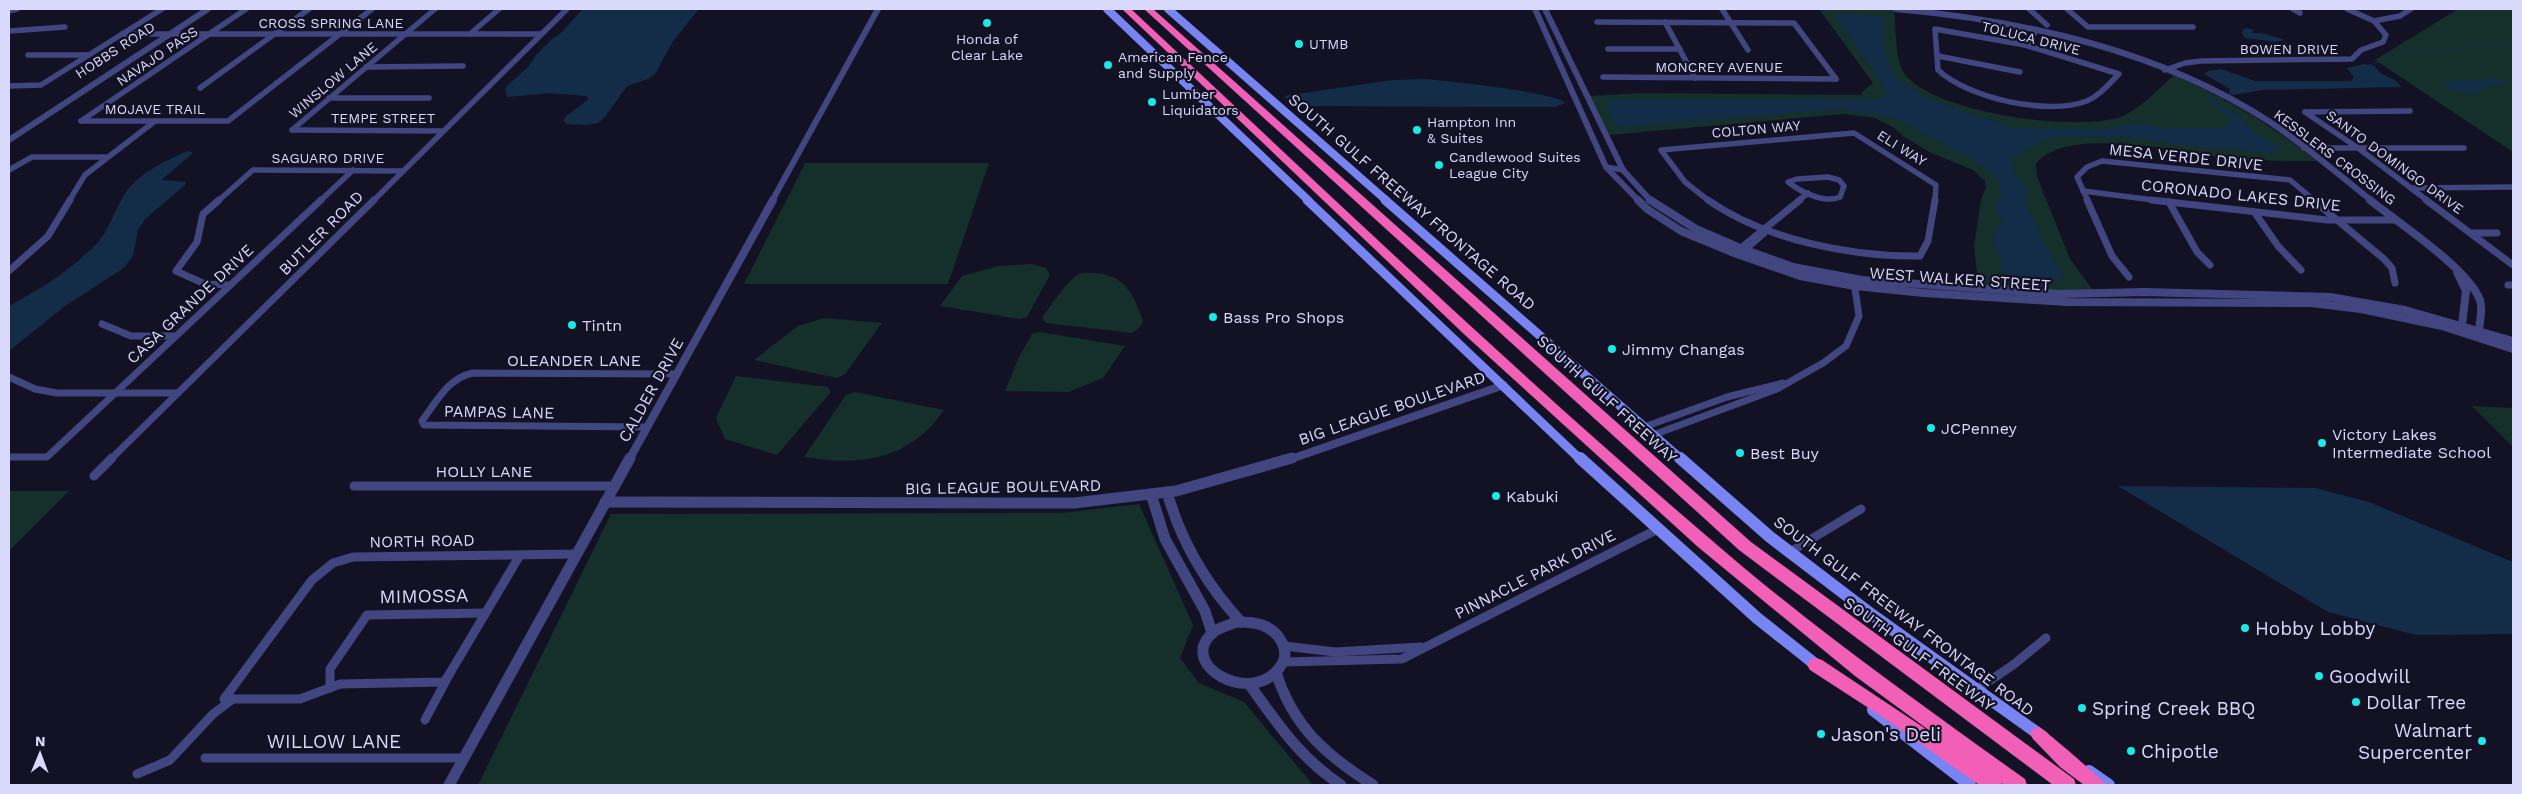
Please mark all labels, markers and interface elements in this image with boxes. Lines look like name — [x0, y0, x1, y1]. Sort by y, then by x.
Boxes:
street label: CROSS SPRING LANE — [259, 15, 404, 31]
marker: Honda of Clear Lake — [981, 17, 993, 29]
street label: HOBBS ROAD — [72, 18, 158, 82]
street label: TOLUCA DRIVE — [1980, 18, 2082, 58]
street label: NAVAJO PASS — [113, 23, 201, 89]
place label: Honda of Clear Lake — [951, 31, 1023, 63]
place label: UTMB — [1309, 36, 1348, 52]
street label: WINSLOW LANE — [286, 38, 380, 121]
marker: UTMB — [1293, 38, 1305, 50]
street label: BOWEN DRIVE — [2240, 41, 2338, 57]
place label: American Fence and Supply — [1118, 49, 1228, 81]
marker: American Fence and Supply — [1102, 59, 1114, 71]
street label: MONCREY AVENUE — [1655, 59, 1783, 75]
place label: Lumber Liquidators — [1162, 86, 1239, 118]
street label: SOUTH GULF FREEWAY FRONTAGE ROAD — [1285, 90, 1539, 314]
marker: Lumber Liquidators — [1146, 96, 1158, 108]
street label: MOJAVE TRAIL — [105, 101, 205, 117]
street label: KESSLERS CROSSING — [2271, 106, 2399, 208]
street label: SANTO DOMINGO DRIVE — [2323, 107, 2467, 217]
street label: TEMPE STREET — [331, 110, 436, 126]
place label: Hampton Inn & Suites — [1427, 114, 1516, 146]
street label: COLTON WAY — [1711, 117, 1801, 141]
marker: Hampton Inn & Suites — [1411, 124, 1423, 136]
street label: ELI WAY — [1874, 127, 1930, 169]
street label: MESA VERDE DRIVE — [2108, 139, 2264, 175]
place label: Candlewood Suites League City — [1449, 149, 1581, 181]
street label: SAGUARO DRIVE — [272, 150, 384, 166]
marker: Candlewood Suites League City — [1433, 159, 1445, 171]
street label: CORONADO LAKES DRIVE — [2140, 175, 2342, 215]
street label: BUTLER ROAD — [275, 187, 367, 279]
street label: CASA GRANDE DRIVE — [123, 240, 257, 368]
street label: WEST WALKER STREET — [1869, 263, 2052, 295]
place label: Bass Pro Shops — [1223, 308, 1344, 327]
marker: Bass Pro Shops — [1207, 311, 1219, 323]
place label: Tintn — [582, 316, 622, 335]
marker: Tintn — [566, 319, 578, 331]
street label: SOUTH GULF FREEWAY — [1533, 331, 1681, 467]
street label: CALDER DRIVE — [614, 334, 688, 446]
place label: Jimmy Changas — [1622, 340, 1745, 359]
marker: Jimmy Changas — [1606, 343, 1618, 355]
street label: OLEANDER LANE — [507, 351, 641, 370]
street label: BIG LEAGUE BOULEVARD — [1296, 367, 1488, 449]
street label: PAMPAS LANE — [444, 402, 554, 422]
place label: JCPenney — [1941, 419, 2018, 438]
marker: JCPenney — [1925, 422, 1937, 434]
place label: Victory Lakes Intermediate School — [2332, 425, 2491, 462]
marker: Victory Lakes Intermediate School — [2316, 437, 2328, 449]
place label: Best Buy — [1750, 444, 1820, 463]
marker: Best Buy — [1734, 447, 1746, 459]
street label: HOLLY LANE — [435, 462, 533, 481]
street label: BIG LEAGUE BOULEVARD — [905, 476, 1101, 498]
place label: Kabuki — [1506, 487, 1559, 506]
marker: Kabuki — [1490, 490, 1502, 502]
street label: SOUTH GULF FREEWAY FRONTAGE ROAD — [1770, 512, 2038, 720]
street label: PINNACLE PARK DRIVE — [1451, 525, 1619, 623]
street label: NORTH ROAD — [369, 531, 475, 551]
street label: MIMOSSA — [379, 584, 469, 608]
street label: SOUTH GULF FREEWAY — [1840, 593, 1998, 715]
place label: Hobby Lobby — [2255, 617, 2376, 640]
marker: Hobby Lobby — [2239, 622, 2251, 634]
place label: Goodwill — [2329, 665, 2410, 688]
marker: Goodwill — [2313, 670, 2325, 682]
place label: Dollar Tree — [2366, 691, 2466, 714]
marker: Dollar Tree — [2350, 696, 2362, 708]
place label: Spring Creek BBQ — [2092, 697, 2255, 720]
marker: Spring Creek BBQ — [2076, 702, 2088, 714]
place label: Walmart Supercenter — [2358, 719, 2472, 764]
place label: Jason's Deli — [1831, 723, 1941, 746]
marker: Jason's Deli — [1815, 728, 1827, 740]
north arrow — [15, 729, 65, 779]
street label: WILLOW LANE — [267, 730, 401, 753]
text: N — [35, 733, 46, 749]
marker: Walmart Supercenter — [2476, 735, 2488, 747]
place label: Chipotle — [2141, 740, 2219, 763]
marker: Chipotle — [2125, 745, 2137, 757]

